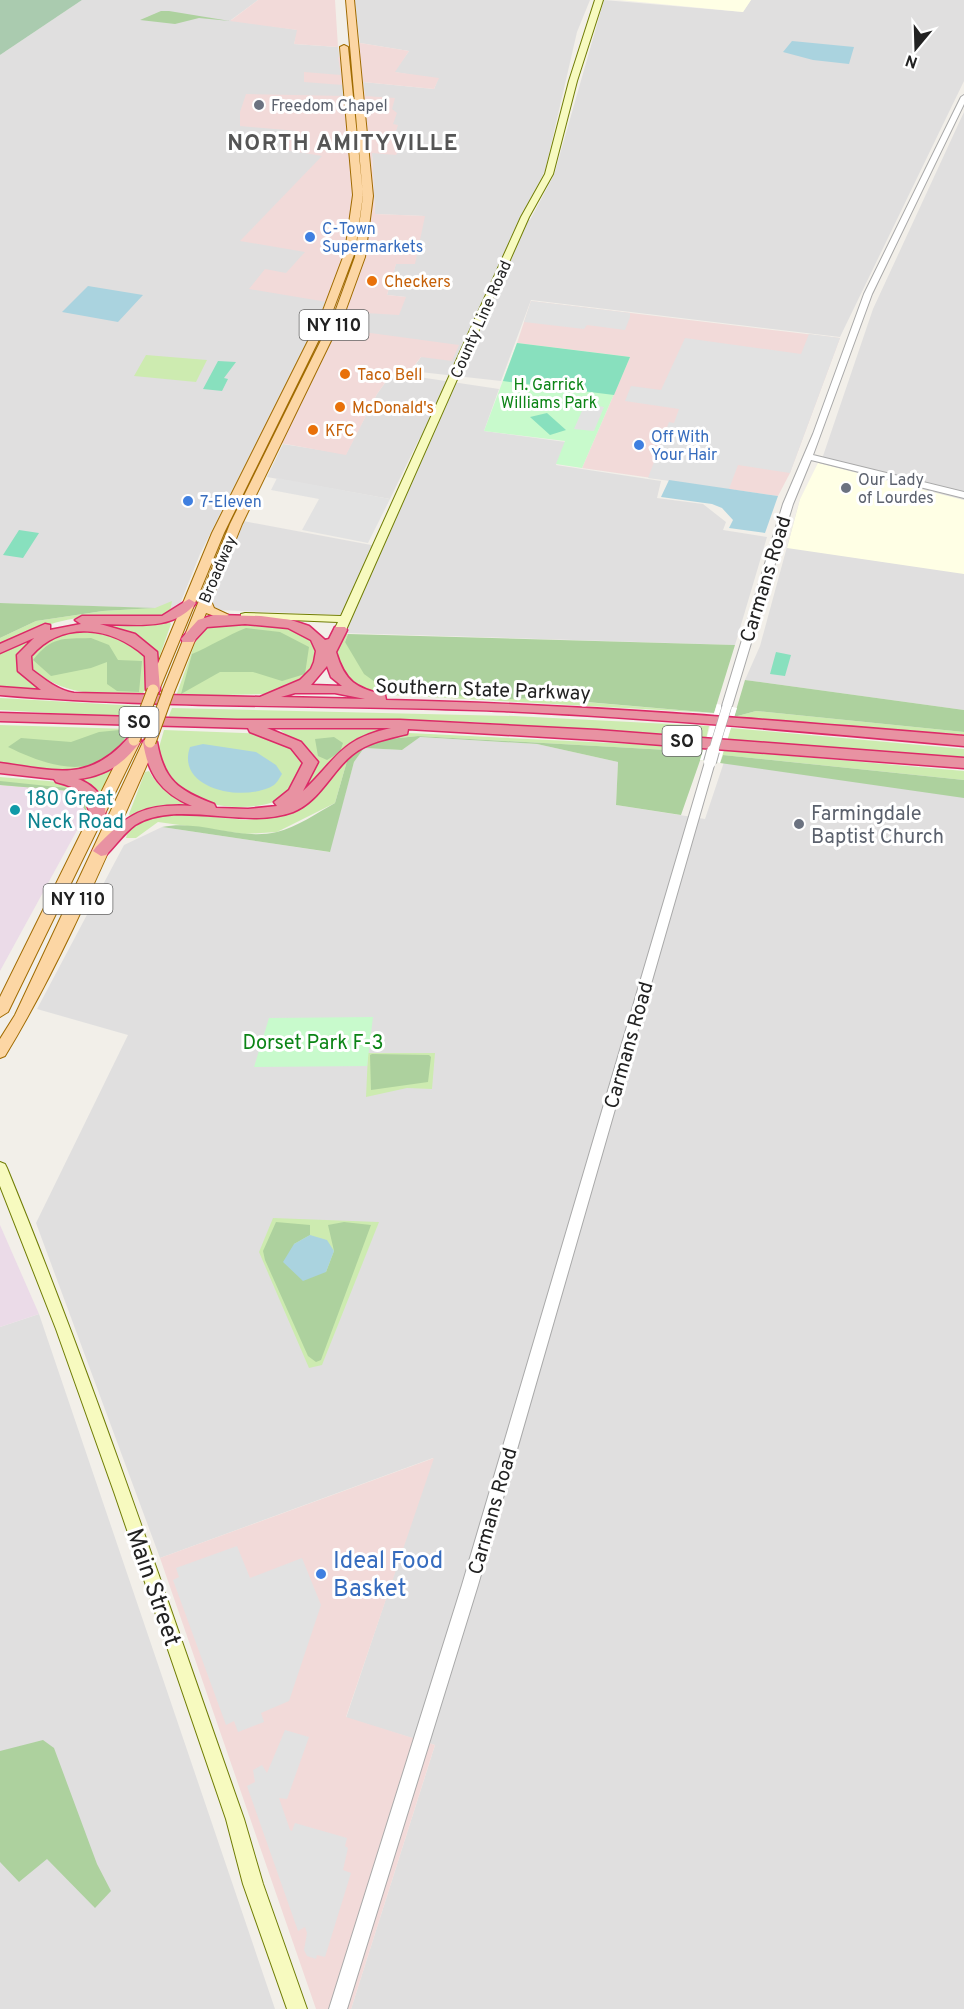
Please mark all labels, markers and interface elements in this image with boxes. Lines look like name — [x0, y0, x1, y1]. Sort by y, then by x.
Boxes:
north arrow — [886, 18, 946, 78]
text: N — [903, 49, 920, 72]
place label: Freedom Chapel — [271, 97, 388, 117]
marker: Freedom Chapel — [252, 98, 266, 112]
district label: NORTH AMITYVILLE — [227, 131, 459, 158]
place label: C‑Town Supermarkets — [322, 220, 423, 258]
marker: C‑Town Supermarkets — [303, 230, 317, 244]
street label: County Line Road — [447, 258, 517, 382]
place label: Checkers — [384, 273, 451, 293]
marker: Checkers — [365, 274, 379, 288]
road number: NY 110 — [300, 310, 368, 340]
place label: Taco Bell — [357, 366, 422, 386]
marker: Taco Bell — [338, 367, 352, 381]
park label: H. Garrick Williams Park — [501, 376, 597, 414]
place label: McDonald's — [352, 399, 434, 419]
marker: McDonald's — [333, 400, 347, 414]
place label: KFC — [325, 422, 354, 442]
marker: KFC — [306, 423, 320, 437]
place label: Off With Your Hair — [651, 428, 717, 466]
marker: Off With Your Hair — [632, 438, 646, 452]
place label: Our Lady of Lourdes — [858, 471, 934, 509]
marker: Our Lady of Lourdes — [839, 481, 853, 495]
place label: 7-Eleven — [200, 493, 262, 513]
marker: 7-Eleven — [181, 494, 195, 508]
street label: Carmans Road — [735, 513, 798, 646]
street label: Broadway — [196, 533, 242, 606]
street label: Southern State Parkway — [375, 674, 591, 708]
road number: SO — [120, 707, 158, 737]
road number: SO — [662, 726, 702, 756]
place label: 180 Great Neck Road — [27, 787, 124, 836]
place label: Farmingdale Baptist Church — [811, 802, 944, 851]
marker: 180 Great Neck Road — [8, 803, 22, 817]
marker: Farmingdale Baptist Church — [792, 817, 806, 831]
road number: NY 110 — [44, 884, 112, 914]
street label: Carmans Road — [599, 979, 660, 1112]
park label: Dorset Park F-3 — [243, 1031, 383, 1057]
street label: Carmans Road — [463, 1445, 524, 1578]
street label: Main Street — [118, 1525, 186, 1650]
place label: Ideal Food Basket — [333, 1547, 443, 1605]
marker: Ideal Food Basket — [314, 1567, 328, 1581]

